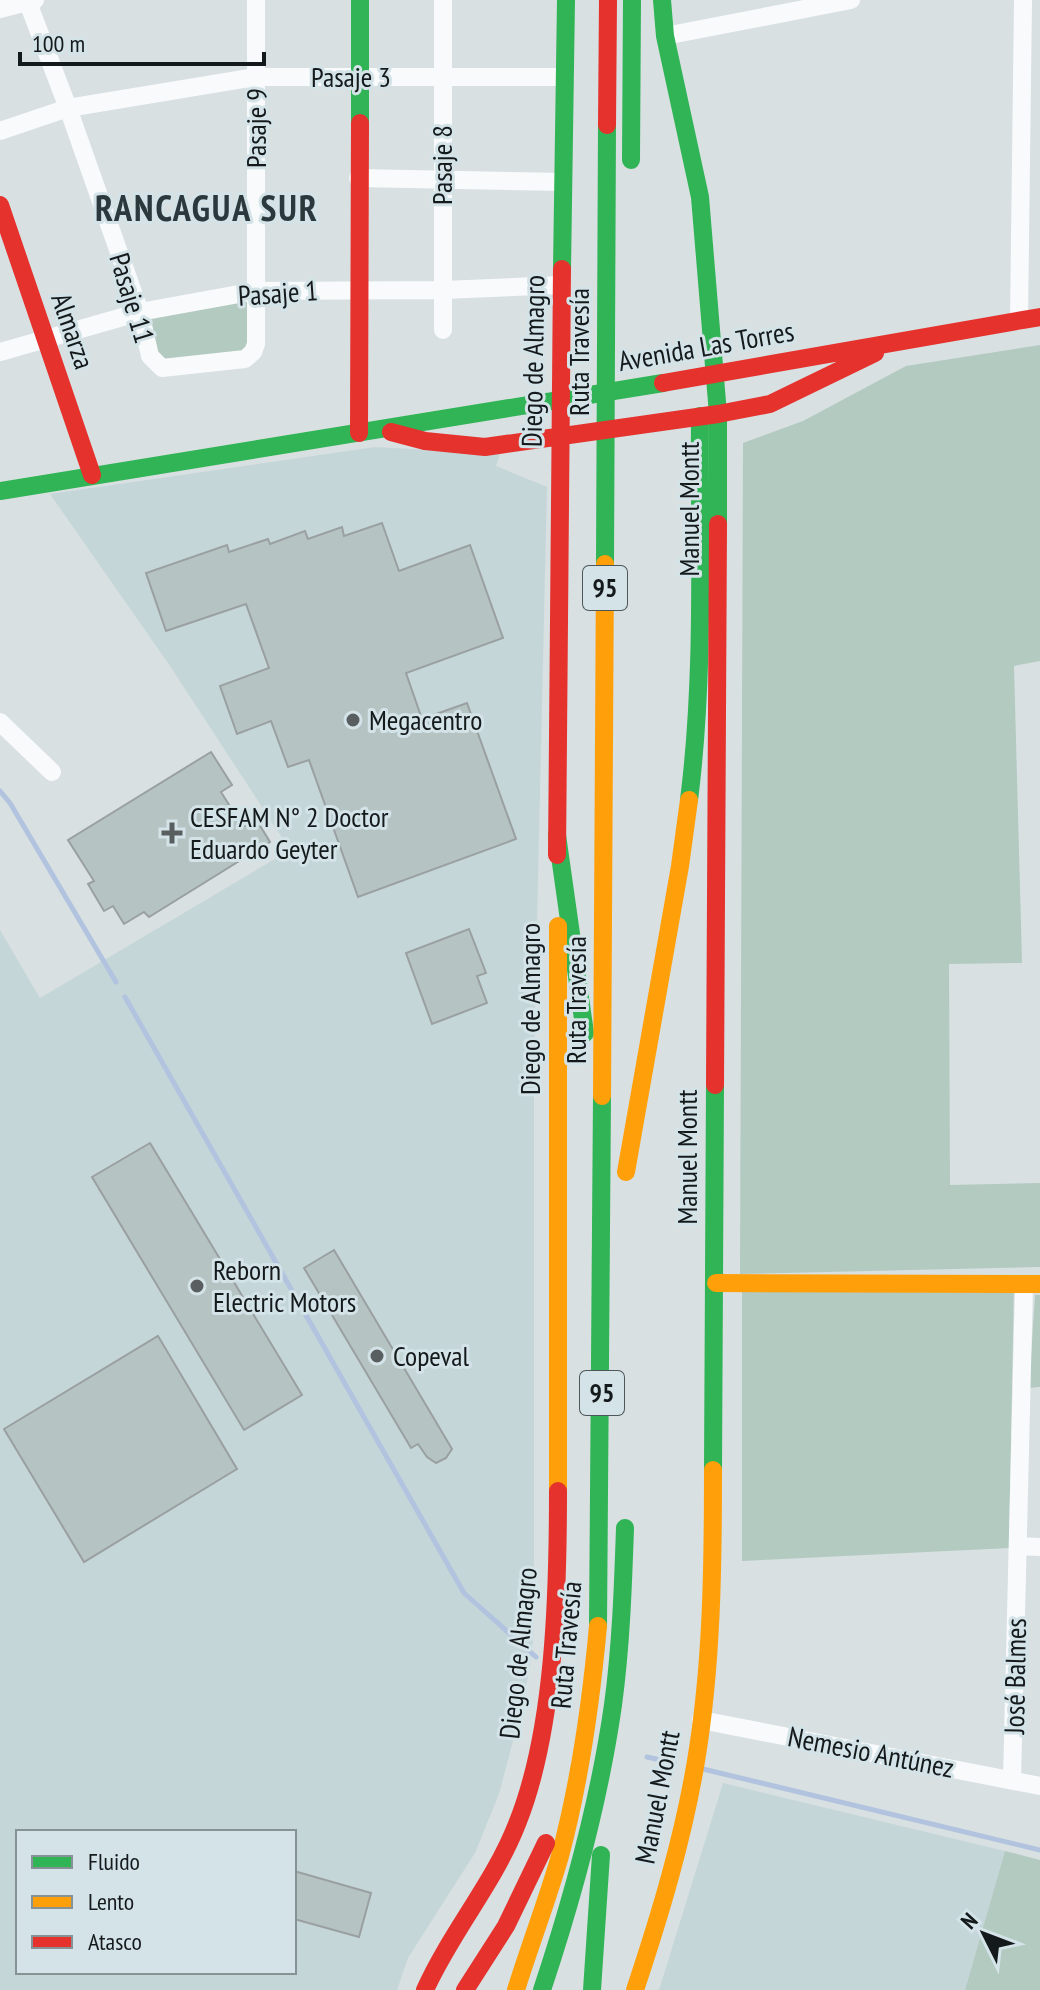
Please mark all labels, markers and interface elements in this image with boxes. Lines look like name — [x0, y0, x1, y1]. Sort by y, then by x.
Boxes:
scale bar — [20, 16, 264, 66]
text: 100 m — [32, 28, 85, 59]
street label: Pasaje 3 — [311, 58, 391, 95]
street label: Pasaje 9 — [237, 88, 274, 168]
street label: Pasaje 8 — [423, 125, 460, 205]
district label: RANCAGUA SUR — [95, 184, 319, 231]
street label: Pasaje 11 — [101, 248, 164, 347]
street label: Pasaje 1 — [237, 271, 319, 314]
street label: Diego de Almagro — [513, 275, 552, 447]
street label: Almarza — [43, 288, 104, 374]
street label: Ruta Travesía — [560, 288, 597, 416]
street label: Avenida Las Torres — [615, 312, 797, 379]
street label: Manuel Montt — [670, 441, 707, 577]
road number: 95 — [583, 566, 627, 610]
place label: Megacentro — [369, 701, 482, 738]
marker: Megacentro — [344, 711, 362, 729]
place label: CESFAM N° 2 Doctor Eduardo Geyter — [190, 798, 389, 867]
marker: CESFAM N° 2 Doctor Eduardo Geyter — [161, 822, 183, 844]
street label: Diego de Almagro — [511, 923, 548, 1095]
street label: Ruta Travesía — [557, 936, 594, 1064]
street label: Manuel Montt — [668, 1089, 705, 1225]
place label: Reborn Electric Motors — [213, 1251, 356, 1320]
marker: Reborn Electric Motors — [188, 1277, 206, 1295]
place label: Copeval — [393, 1337, 469, 1374]
marker: Copeval — [368, 1347, 386, 1365]
road number: 95 — [580, 1371, 624, 1415]
street label: Diego de Almagro — [490, 1565, 545, 1741]
street label: Ruta Travesía — [541, 1580, 590, 1710]
street label: José Balmes — [995, 1618, 1034, 1735]
street label: Nemesio Antúnez — [785, 1717, 957, 1786]
street label: Manuel Montt — [625, 1727, 688, 1867]
legend — [16, 1830, 296, 1974]
text: Fluido — [88, 1846, 140, 1877]
text: Lento — [88, 1886, 134, 1917]
north arrow — [944, 1894, 1024, 1974]
text: N — [955, 1907, 984, 1934]
text: Atasco — [88, 1926, 142, 1957]

